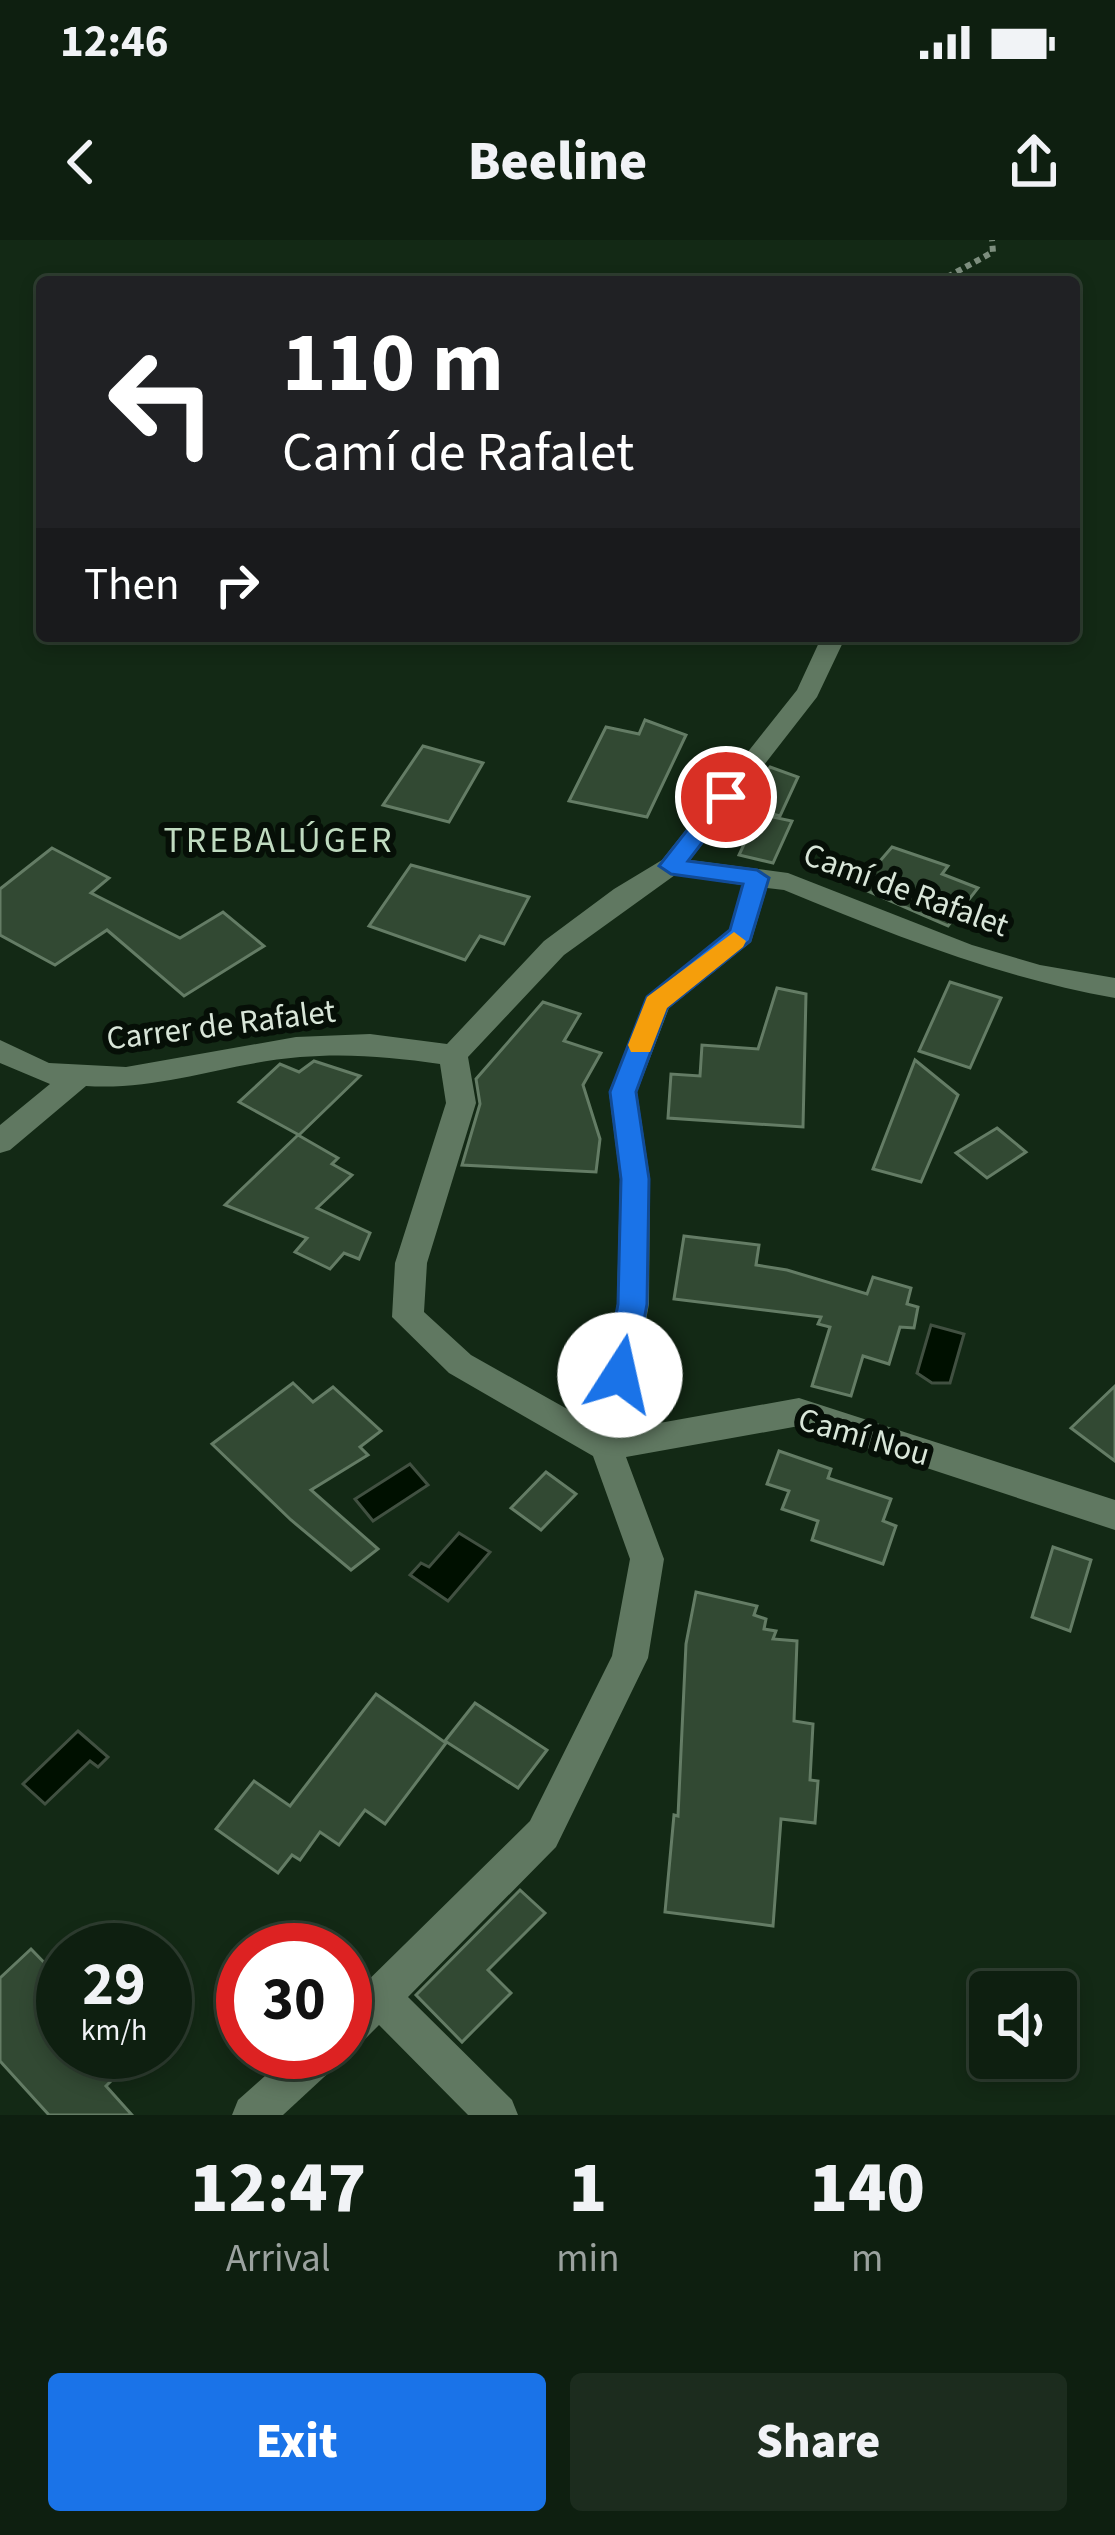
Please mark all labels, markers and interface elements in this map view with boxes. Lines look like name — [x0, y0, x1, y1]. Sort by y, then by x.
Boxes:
text: 12:46 — [60, 10, 169, 74]
text: Beeline — [468, 124, 647, 201]
icon: back — [48, 129, 114, 195]
icon: share — [1001, 129, 1067, 195]
text: 110 m — [282, 304, 504, 424]
icon: left — [84, 324, 240, 480]
text: Camí de Rafalet — [282, 415, 634, 492]
icon: right — [204, 552, 270, 618]
text: Then — [84, 553, 180, 617]
pin — [675, 746, 777, 848]
icon: arrive — [693, 764, 759, 830]
district label: TREBALÚGER — [164, 815, 394, 866]
street label: Camí de Rafalet — [797, 831, 1015, 949]
street label: Carrer de Rafalet — [104, 988, 338, 1062]
position arrow — [557, 1312, 683, 1438]
street label: Camí Nou — [793, 1396, 935, 1478]
speed limit sign: 30 — [216, 1923, 372, 2079]
text: 29 — [82, 1943, 146, 2028]
map controls — [969, 1971, 1077, 2079]
button: sound — [969, 1971, 1077, 2079]
text: km/h — [81, 2009, 147, 2052]
text: 12:47 — [190, 2137, 366, 2240]
text: 1 — [569, 2137, 607, 2240]
text: 140 — [810, 2137, 925, 2240]
text: Arrival — [226, 2231, 331, 2287]
text: min — [556, 2231, 620, 2287]
text: m — [851, 2231, 883, 2287]
button: Exit — [48, 2373, 546, 2511]
button: Share — [570, 2373, 1067, 2511]

